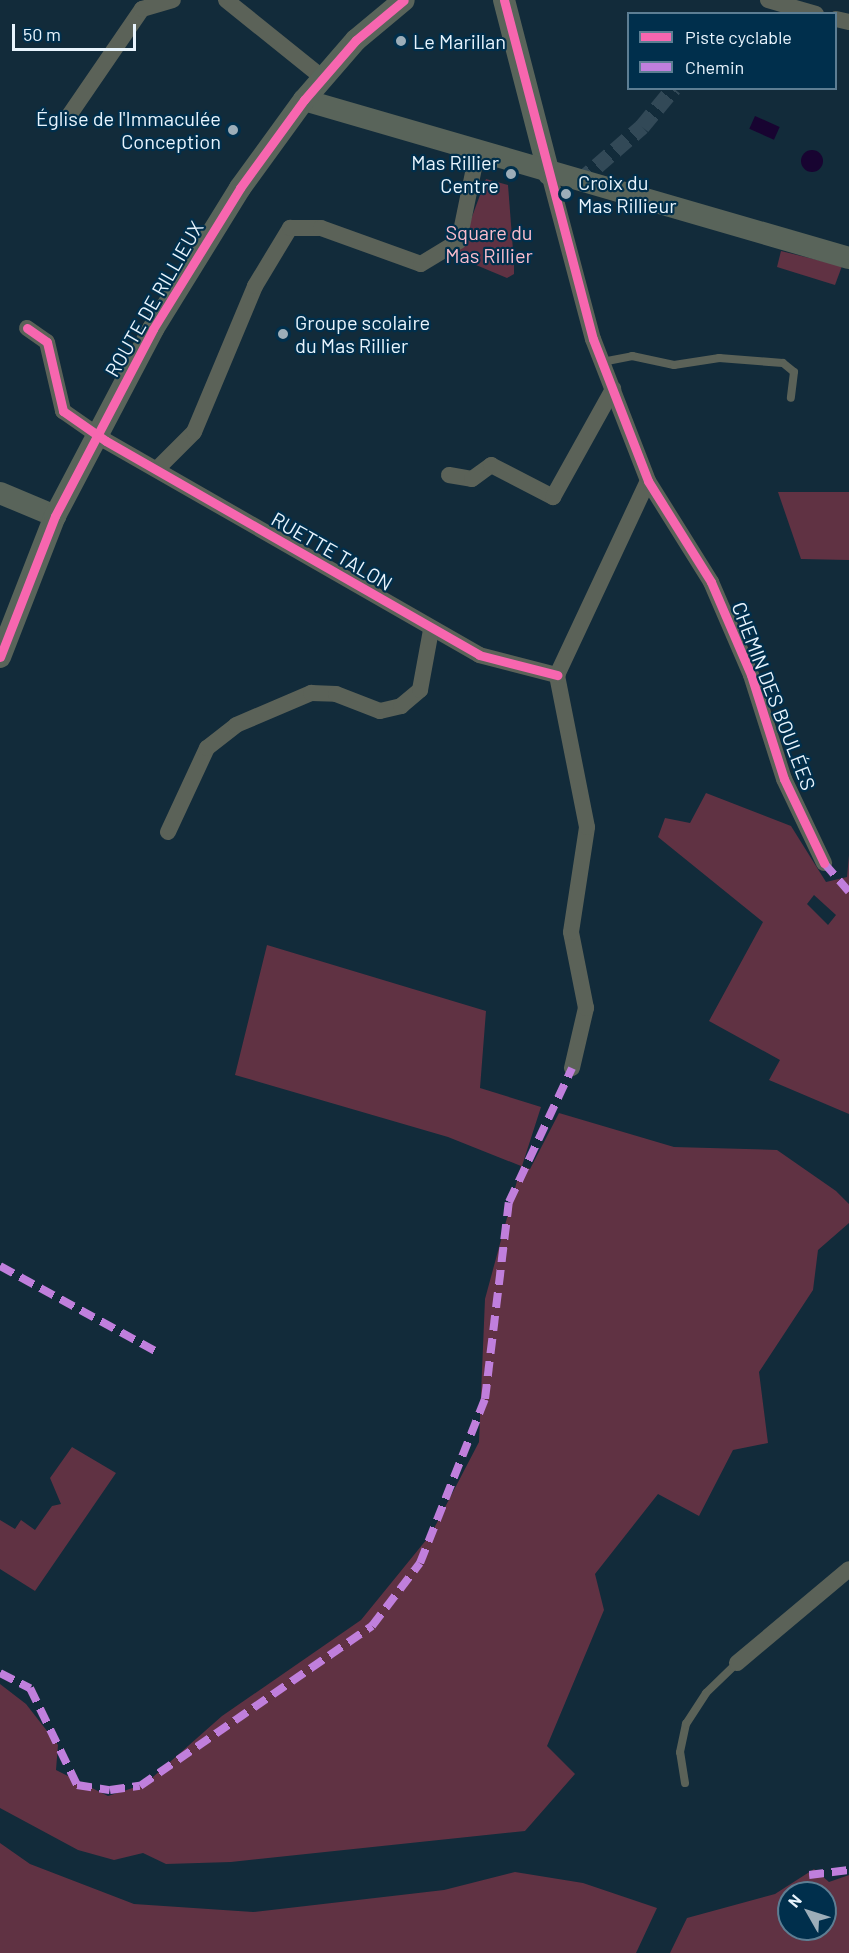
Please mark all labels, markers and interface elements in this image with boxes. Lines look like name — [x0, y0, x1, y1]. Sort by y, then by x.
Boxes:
scale bar — [15, 12, 140, 50]
legend — [627, 12, 837, 90]
text: 50 m — [23, 23, 61, 45]
text: Piste cyclable — [685, 26, 792, 48]
place label: Le Marillan — [413, 29, 506, 53]
marker: Le Marillan — [394, 34, 408, 48]
text: Chemin — [685, 56, 744, 78]
place label: Église de l'Immaculée Conception — [36, 106, 221, 153]
marker: Église de l'Immaculée Conception — [226, 123, 240, 137]
place label: Mas Rillier Centre — [411, 150, 499, 197]
marker: Mas Rillier Centre — [504, 167, 518, 181]
place label: Croix du Mas Rillieur — [578, 170, 676, 217]
marker: Croix du Mas Rillieur — [559, 187, 573, 201]
street label: ROUTE DE RILLIEUX — [100, 217, 208, 381]
park label: Square du Mas Rillier — [445, 221, 533, 268]
place label: Groupe scolaire du Mas Rillier — [295, 310, 430, 357]
marker: Groupe scolaire du Mas Rillier — [276, 327, 290, 341]
street label: RUETTE TALON — [267, 507, 397, 595]
street label: CHEMIN DES BOULÉES — [727, 599, 821, 793]
north arrow — [777, 1881, 837, 1941]
text: N — [783, 1891, 805, 1911]

